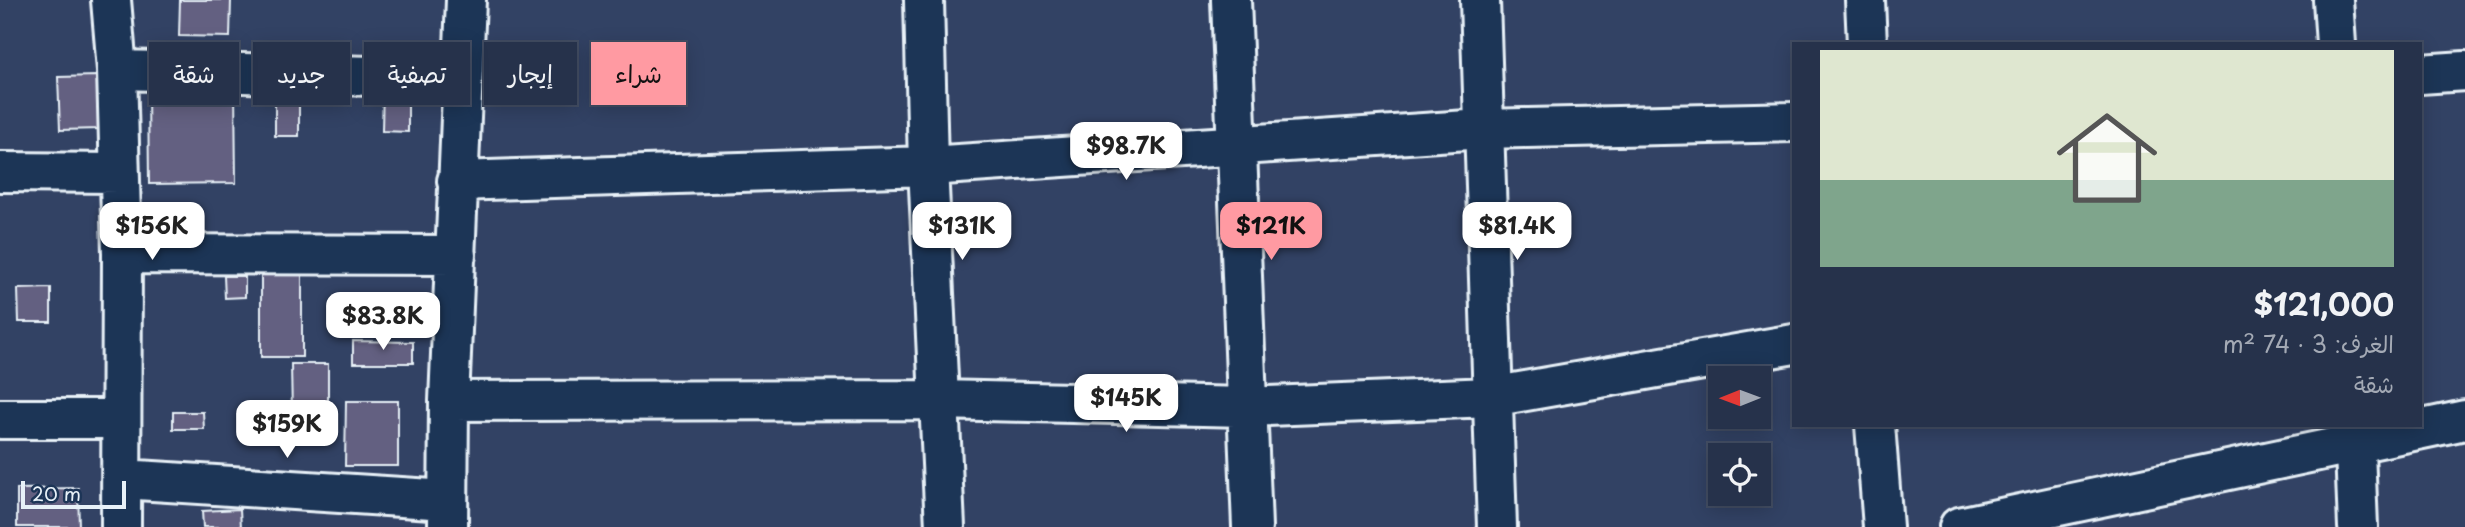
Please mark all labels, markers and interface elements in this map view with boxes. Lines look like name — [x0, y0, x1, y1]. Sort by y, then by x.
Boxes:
chip: شقة — [149, 42, 239, 105]
chip: جديد — [253, 42, 350, 105]
chip: تصفية — [364, 42, 470, 105]
chip: إيجار — [484, 42, 577, 105]
chip: شراء — [591, 42, 686, 105]
icon: home — [2044, 95, 2170, 221]
pin: $98.7K — [1069, 122, 1183, 182]
text: $98.7K — [1086, 127, 1166, 162]
pin: $156K — [103, 202, 201, 262]
pin: $131K — [913, 202, 1011, 262]
pin: $121K — [1222, 202, 1320, 262]
pin: $81.4K — [1460, 202, 1574, 262]
text: $156K — [116, 207, 188, 242]
text: $131K — [928, 207, 996, 242]
text: $121K — [1236, 207, 1306, 242]
text: $81.4K — [1478, 207, 1556, 242]
text: $121,000 — [2254, 281, 2394, 326]
pin: $83.8K — [326, 292, 440, 352]
text: $83.8K — [342, 297, 424, 332]
text: الغرف: 3 · 74 m² — [2223, 326, 2394, 361]
north arrow — [1708, 366, 1771, 429]
map controls — [1708, 366, 1771, 506]
text: شقة — [2354, 366, 2394, 401]
pin: $145K — [1077, 374, 1175, 434]
text: $145K — [1090, 379, 1162, 414]
pin: $159K — [238, 400, 336, 460]
text: $159K — [252, 405, 322, 440]
button: locate — [1708, 443, 1771, 506]
scale bar — [21, 478, 126, 510]
text: 20 m — [32, 479, 81, 507]

